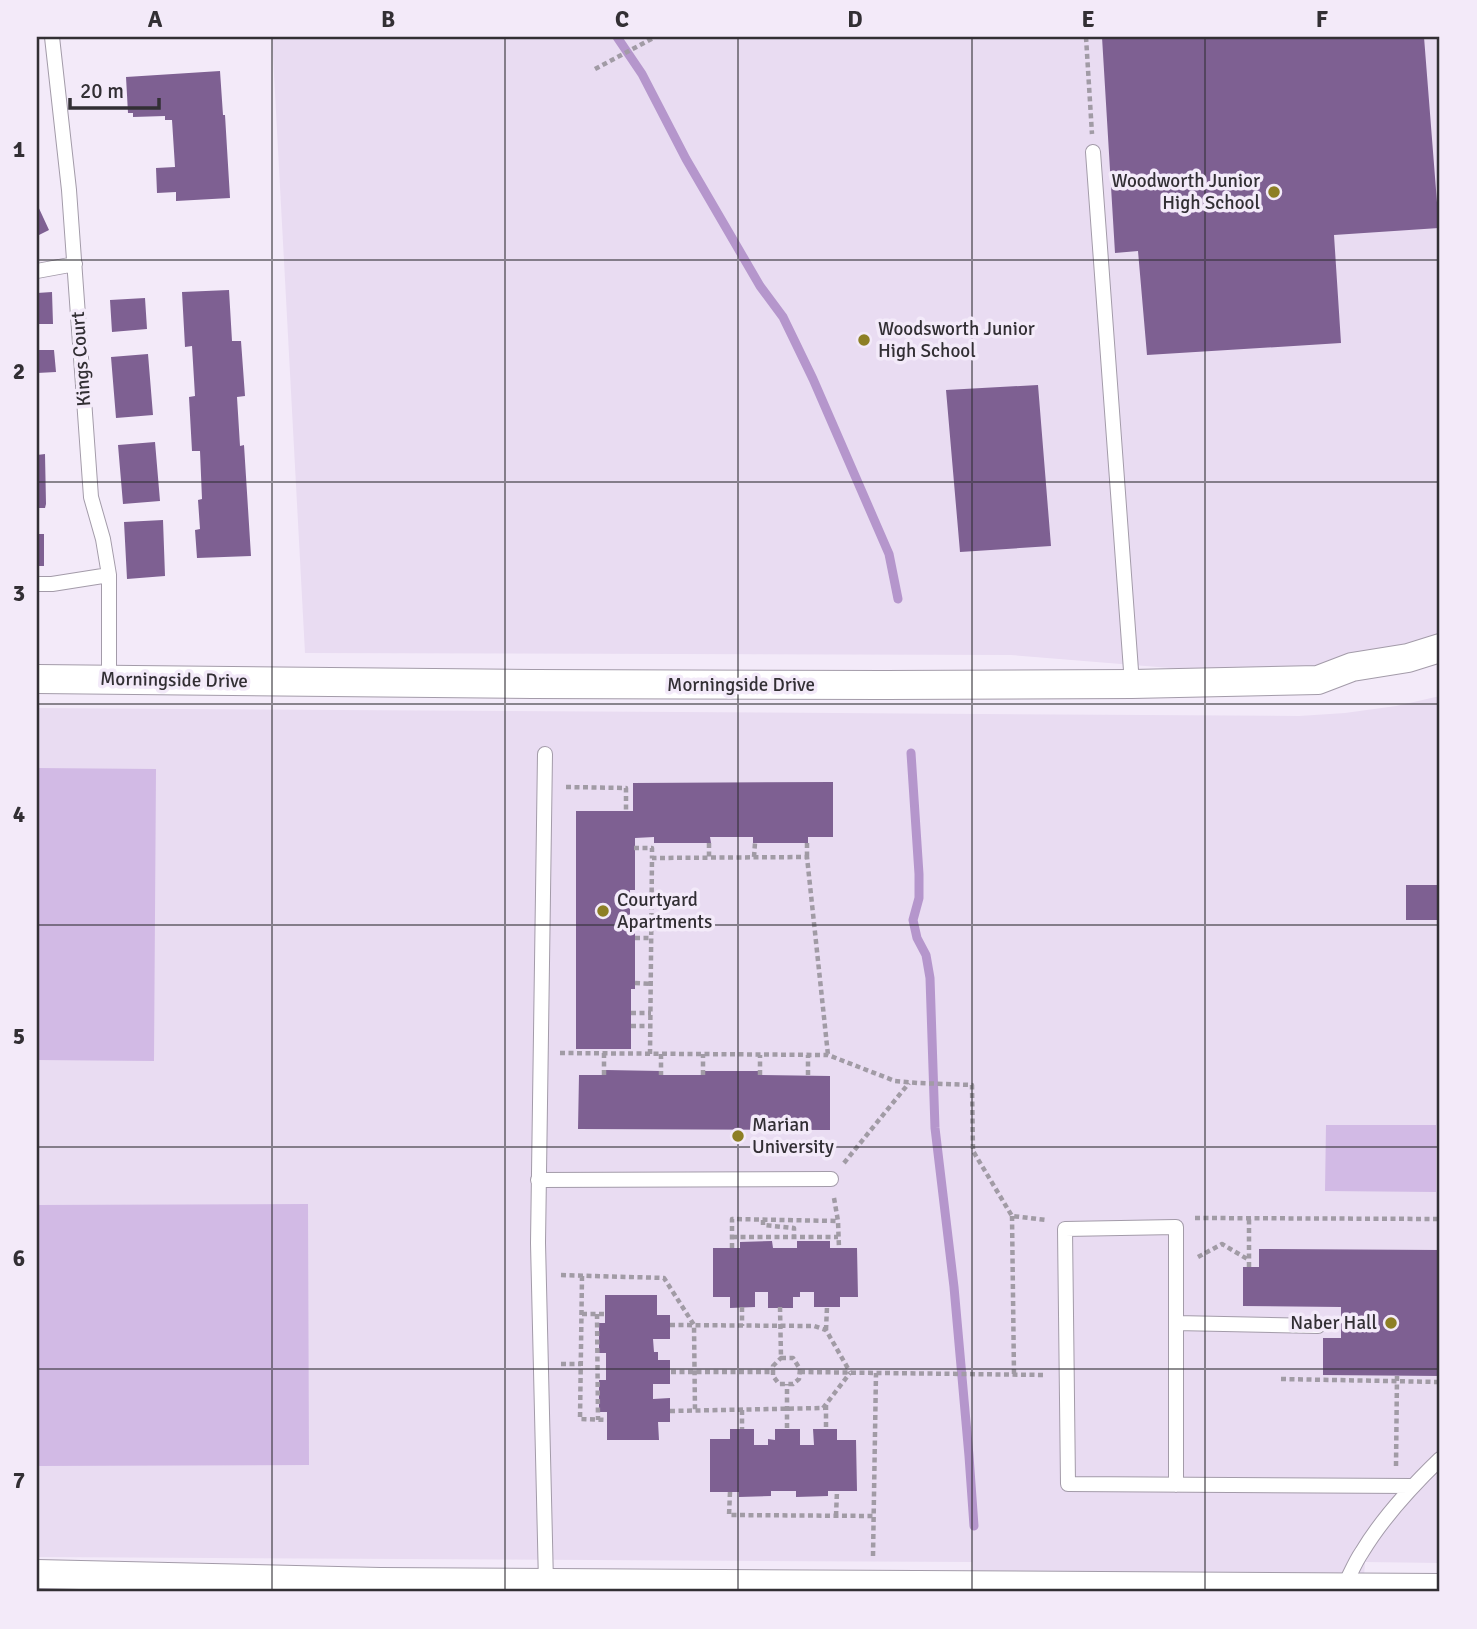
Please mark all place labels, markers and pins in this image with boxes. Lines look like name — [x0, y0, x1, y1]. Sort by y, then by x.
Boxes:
place label: Woodworth Junior High School — [1112, 169, 1260, 215]
marker: Woodworth Junior High School — [1266, 184, 1282, 200]
place label: Woodsworth Junior High School — [878, 317, 1035, 363]
marker: Woodsworth Junior High School — [856, 332, 872, 348]
place label: Courtyard Apartments — [617, 888, 712, 934]
marker: Courtyard Apartments — [595, 903, 611, 919]
place label: Marian University — [752, 1113, 834, 1159]
marker: Marian University — [730, 1128, 746, 1144]
place label: Naber Hall — [1290, 1311, 1377, 1335]
marker: Naber Hall — [1383, 1315, 1399, 1331]

